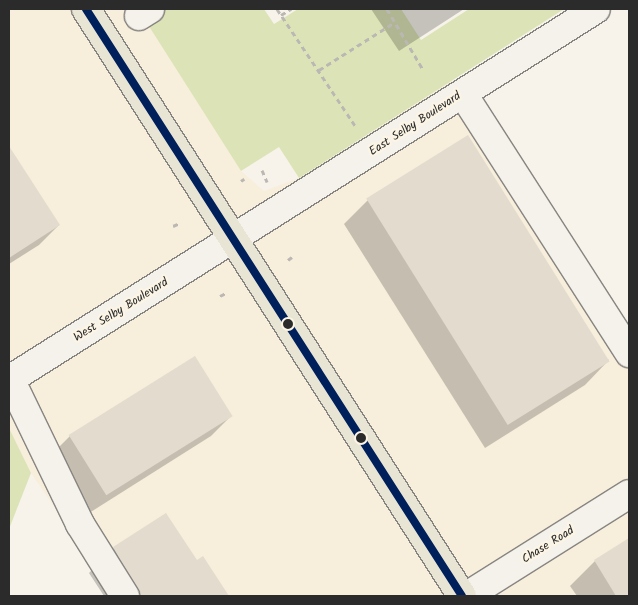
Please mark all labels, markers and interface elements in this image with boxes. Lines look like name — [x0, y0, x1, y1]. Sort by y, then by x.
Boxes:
street label: East Selby Boulevard — [366, 89, 464, 159]
street label: West Selby Boulevard — [71, 275, 171, 345]
unlabelled marker — [283, 319, 293, 329]
unlabelled marker — [356, 433, 366, 443]
street label: Chase Road — [519, 523, 577, 567]

